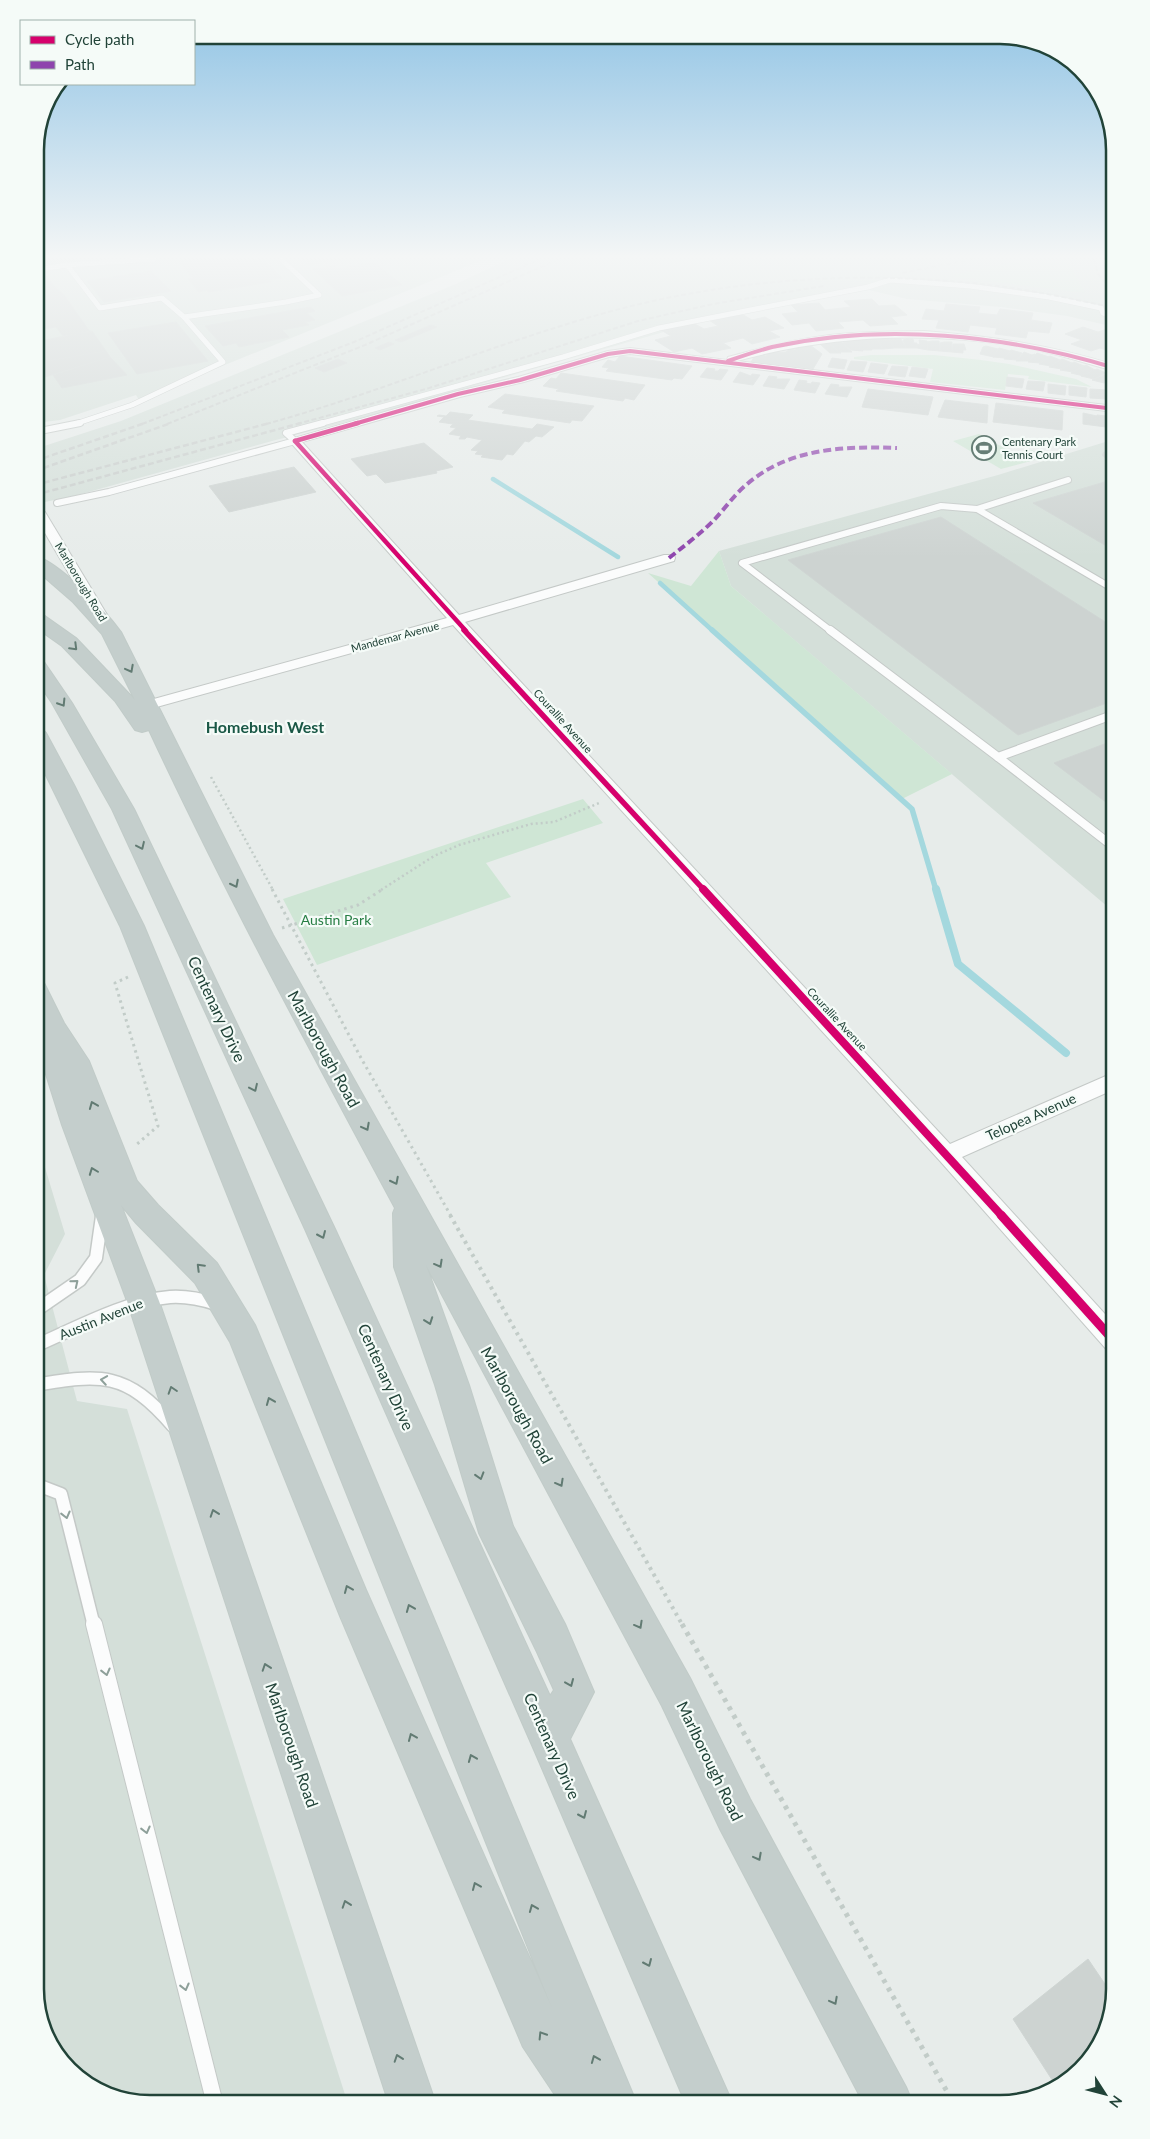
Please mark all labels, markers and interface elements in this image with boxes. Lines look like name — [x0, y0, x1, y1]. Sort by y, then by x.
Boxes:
legend — [20, 20, 195, 85]
text: Cycle path — [65, 30, 134, 48]
text: Path — [65, 55, 95, 73]
sports icon: Centenary Park Tennis Court — [971, 435, 997, 461]
place label: Centenary Park Tennis Court — [1002, 435, 1077, 461]
street label: Marlborough Road — [53, 540, 110, 624]
street label: Mandemar Avenue — [349, 618, 441, 655]
one-way arrow — [68, 641, 77, 650]
one-way arrow — [124, 664, 134, 673]
street label: Courallie Avenue — [531, 686, 596, 755]
one-way arrow — [56, 698, 66, 707]
district label: Homebush West — [206, 717, 324, 736]
one-way arrow — [134, 840, 144, 849]
one-way arrow — [229, 879, 239, 888]
park label: Austin Park — [301, 911, 372, 928]
street label: Centenary Drive — [185, 953, 250, 1065]
street label: Courallie Avenue — [805, 984, 870, 1053]
street label: Marlborough Road — [284, 987, 364, 1110]
one-way arrow — [248, 1083, 258, 1092]
street label: Telopea Avenue — [983, 1089, 1078, 1144]
one-way arrow — [88, 1102, 98, 1110]
one-way arrow — [360, 1122, 370, 1131]
one-way arrow — [89, 1167, 100, 1176]
one-way arrow — [389, 1176, 399, 1185]
one-way arrow — [316, 1230, 327, 1239]
one-way arrow — [433, 1259, 443, 1268]
one-way arrow — [197, 1264, 206, 1273]
one-way arrow — [69, 1280, 78, 1288]
street label: Austin Avenue — [56, 1294, 145, 1343]
one-way arrow — [423, 1317, 433, 1325]
street label: Centenary Drive — [354, 1321, 418, 1433]
street label: Marlborough Road — [477, 1343, 557, 1466]
one-way arrow — [100, 1375, 108, 1385]
one-way arrow — [168, 1386, 178, 1394]
one-way arrow — [266, 1397, 276, 1406]
one-way arrow — [474, 1471, 484, 1479]
one-way arrow — [554, 1478, 564, 1487]
one-way arrow — [210, 1509, 220, 1518]
one-way arrow — [60, 1510, 71, 1519]
one-way arrow — [343, 1585, 353, 1593]
one-way arrow — [406, 1604, 416, 1613]
one-way arrow — [633, 1620, 643, 1629]
one-way arrow — [262, 1663, 272, 1672]
one-way arrow — [100, 1668, 111, 1677]
one-way arrow — [564, 1678, 575, 1687]
street label: Marlborough Road — [262, 1680, 323, 1810]
street label: Centenary Drive — [520, 1690, 584, 1802]
street label: Marlborough Road — [673, 1698, 748, 1824]
one-way arrow — [407, 1733, 418, 1742]
one-way arrow — [467, 1754, 478, 1763]
one-way arrow — [576, 1810, 587, 1819]
one-way arrow — [140, 1825, 150, 1833]
one-way arrow — [752, 1852, 762, 1861]
one-way arrow — [472, 1882, 483, 1891]
one-way arrow — [342, 1900, 352, 1908]
one-way arrow — [529, 1905, 539, 1913]
one-way arrow — [642, 1958, 653, 1967]
one-way arrow — [179, 1983, 190, 1992]
one-way arrow — [828, 1995, 838, 2004]
one-way arrow — [538, 2031, 548, 2040]
one-way arrow — [394, 2054, 404, 2062]
one-way arrow — [591, 2055, 601, 2064]
north arrow — [1080, 2069, 1130, 2119]
text: N — [1106, 2093, 1126, 2111]

